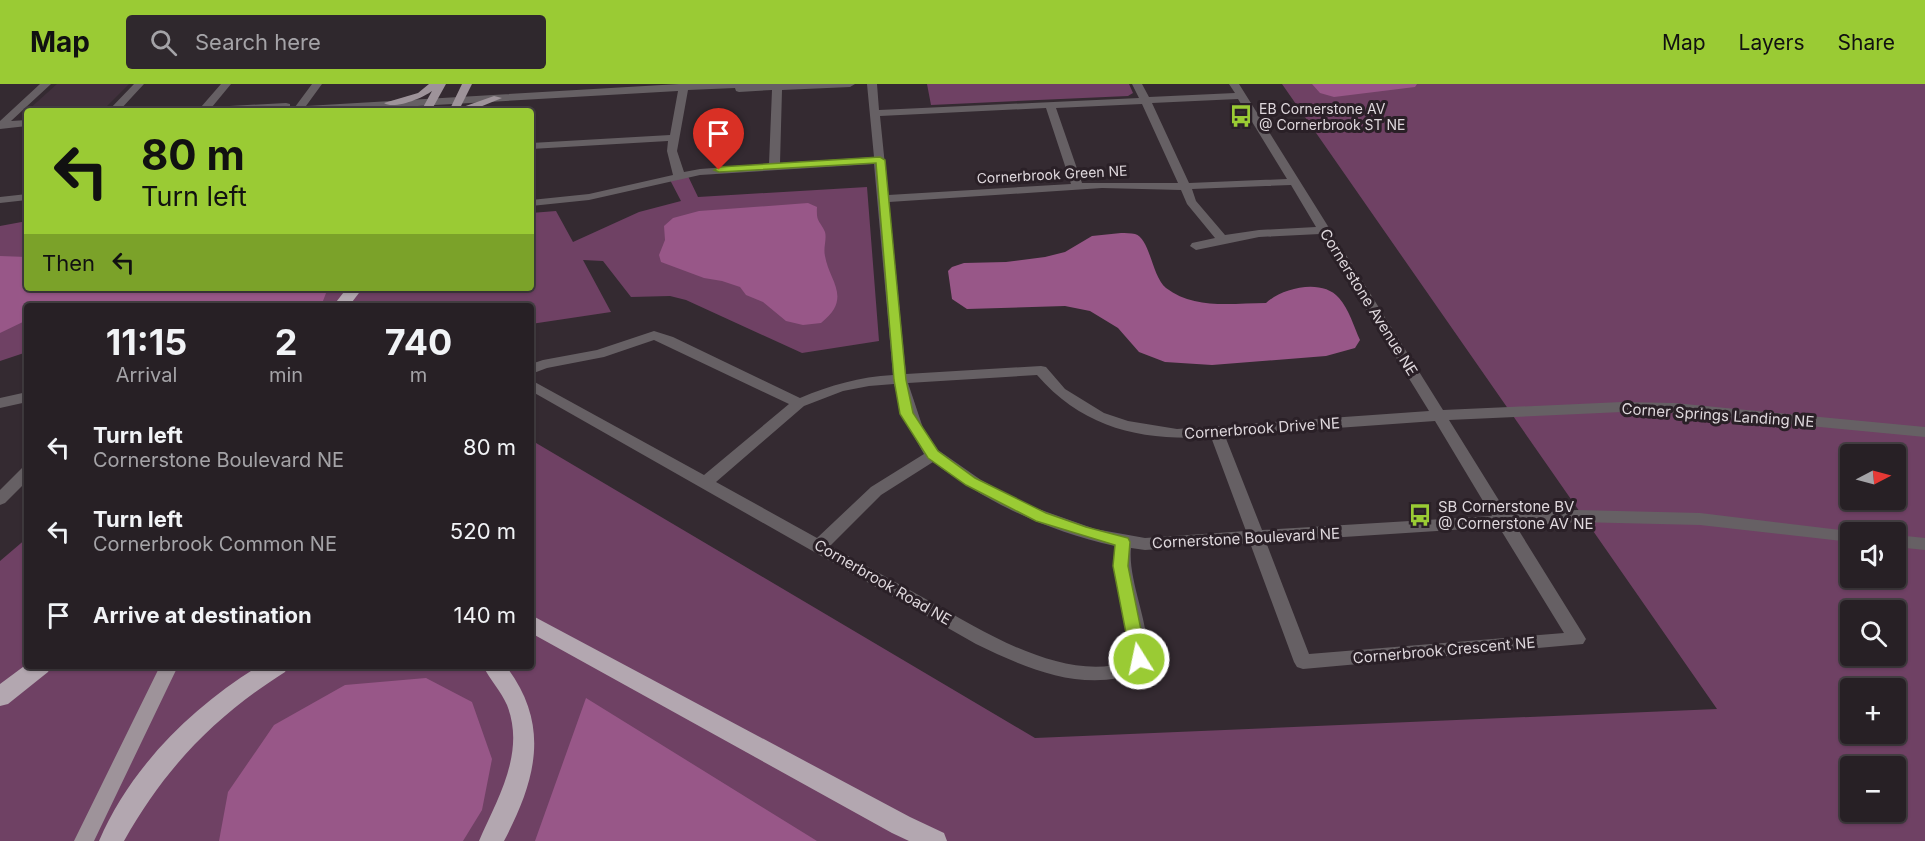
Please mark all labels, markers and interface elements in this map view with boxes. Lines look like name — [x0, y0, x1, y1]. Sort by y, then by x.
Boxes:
search box — [126, 15, 546, 69]
text: Map — [30, 25, 90, 59]
icon: search — [147, 26, 180, 59]
text: Search here — [195, 29, 321, 55]
text: Map — [1662, 30, 1706, 55]
text: Layers — [1739, 30, 1805, 55]
text: Share — [1838, 30, 1895, 55]
place label: EB Cornerstone AV @ Cornerbrook ST NE — [1259, 100, 1405, 133]
bus stop icon: EB Cornerstone AV @ Cornerbrook ST NE — [1228, 103, 1254, 129]
pin — [693, 108, 744, 170]
icon: arrive — [702, 117, 735, 150]
text: 80 m — [141, 129, 245, 180]
icon: left — [42, 132, 120, 210]
street label: Cornerbrook Green NE — [976, 162, 1128, 186]
text: Turn left — [141, 180, 247, 213]
street label: Cornerstone Avenue NE — [1316, 225, 1422, 379]
icon: left — [107, 246, 140, 279]
text: Then — [42, 250, 95, 276]
text: 11:15 — [106, 320, 187, 364]
text: 2 — [275, 320, 297, 364]
text: 740 — [385, 320, 452, 364]
text: Arrival — [116, 363, 177, 387]
text: min — [269, 363, 303, 387]
text: m — [410, 363, 427, 387]
street label: Corner Springs Landing NE — [1621, 399, 1815, 431]
street label: Cornerbrook Drive NE — [1183, 413, 1341, 443]
text: Turn left — [93, 422, 183, 448]
icon: left — [42, 431, 75, 464]
text: 80 m — [463, 434, 516, 460]
north arrow — [1840, 444, 1906, 510]
map controls — [1840, 444, 1906, 822]
text: Cornerstone Boulevard NE — [93, 448, 344, 472]
place label: SB Cornerstone BV @ Cornerstone AV NE — [1438, 497, 1594, 533]
bus stop icon: SB Cornerstone BV @ Cornerstone AV NE — [1407, 502, 1433, 528]
text: Turn left — [93, 506, 183, 532]
icon: left — [42, 515, 75, 548]
text: 520 m — [450, 518, 516, 544]
button: sound — [1840, 522, 1906, 588]
street label: Cornerstone Boulevard NE — [1152, 524, 1340, 552]
text: Cornerbrook Common NE — [93, 532, 337, 556]
street label: Cornerbrook Road NE — [811, 535, 955, 629]
icon: arrive — [42, 599, 75, 632]
button: search — [1840, 600, 1906, 666]
text: Arrive at destination — [93, 602, 312, 628]
text: 140 m — [454, 602, 516, 628]
position arrow — [1107, 627, 1171, 691]
street label: Cornerbrook Crescent NE — [1352, 633, 1536, 667]
button: + — [1840, 678, 1906, 744]
button: − — [1840, 756, 1906, 822]

